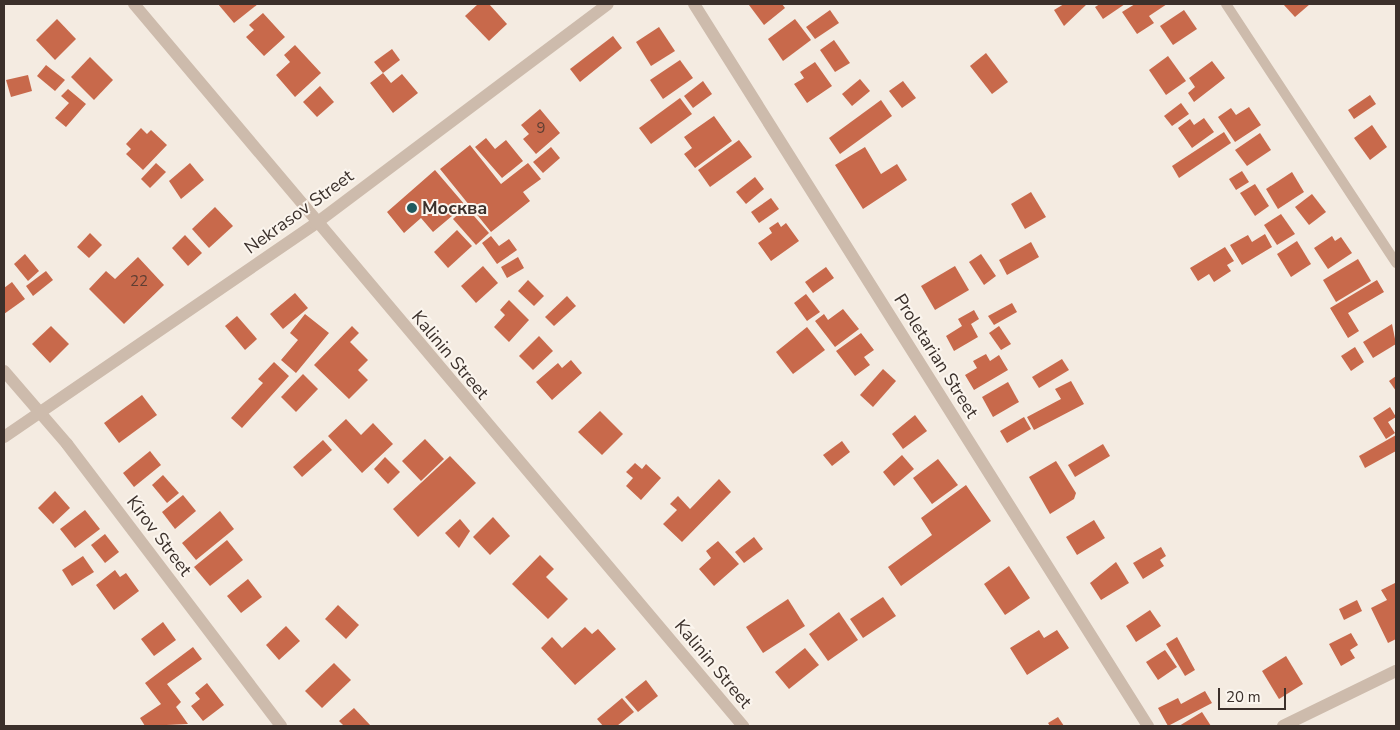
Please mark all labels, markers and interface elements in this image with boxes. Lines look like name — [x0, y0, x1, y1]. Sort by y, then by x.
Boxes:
house number: 9 — [537, 120, 545, 138]
street label: Nekrasov Street — [240, 165, 358, 259]
place label: Москва — [422, 197, 487, 219]
marker: Москва — [406, 202, 418, 214]
house number: 22 — [130, 273, 148, 291]
street label: Proletarian Street — [889, 290, 983, 422]
street label: Kalinin Street — [407, 306, 493, 404]
street label: Kirov Street — [122, 492, 196, 580]
street label: Kalinin Street — [670, 615, 756, 713]
scale bar — [1220, 678, 1288, 710]
text: 20 m — [1226, 687, 1261, 707]

